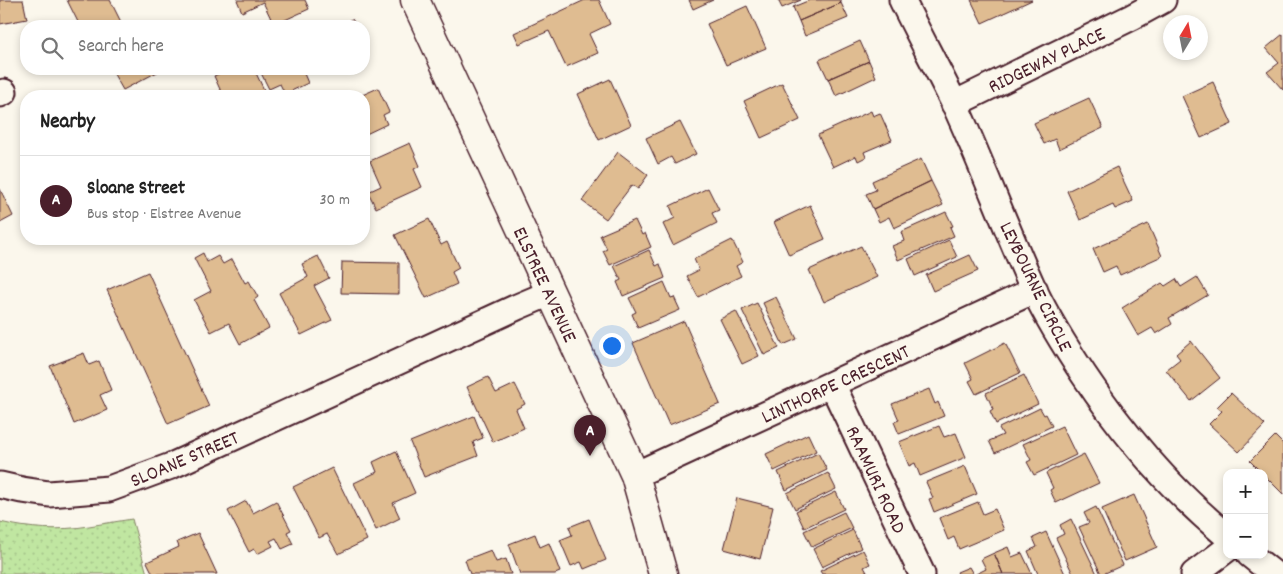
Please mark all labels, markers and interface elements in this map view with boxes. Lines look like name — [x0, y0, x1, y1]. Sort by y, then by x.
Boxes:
north arrow — [1163, 15, 1208, 60]
search box — [20, 20, 370, 75]
street label: RIDGEWAY PLACE — [984, 21, 1110, 102]
icon: search — [38, 34, 66, 62]
text: Search here — [78, 34, 164, 61]
text: Nearby — [40, 108, 95, 138]
text: Sloane Street — [87, 176, 185, 203]
text: A — [52, 189, 60, 212]
text: 30 m — [320, 189, 350, 212]
text: Bus stop · Elstree Avenue — [87, 203, 241, 226]
street label: LEYBOURNE CIRCLE — [991, 218, 1078, 357]
street label: ELSTREE AVENUE — [504, 223, 582, 348]
your location — [599, 333, 625, 359]
street label: LINTHORPE CRESCENT — [757, 339, 915, 432]
pin: A — [574, 415, 606, 456]
street label: RAAMURI ROAD — [837, 422, 911, 539]
street label: SLOANE STREET — [126, 425, 244, 496]
map controls — [1223, 469, 1268, 559]
button: + — [1223, 469, 1268, 514]
button: − — [1223, 514, 1268, 559]

